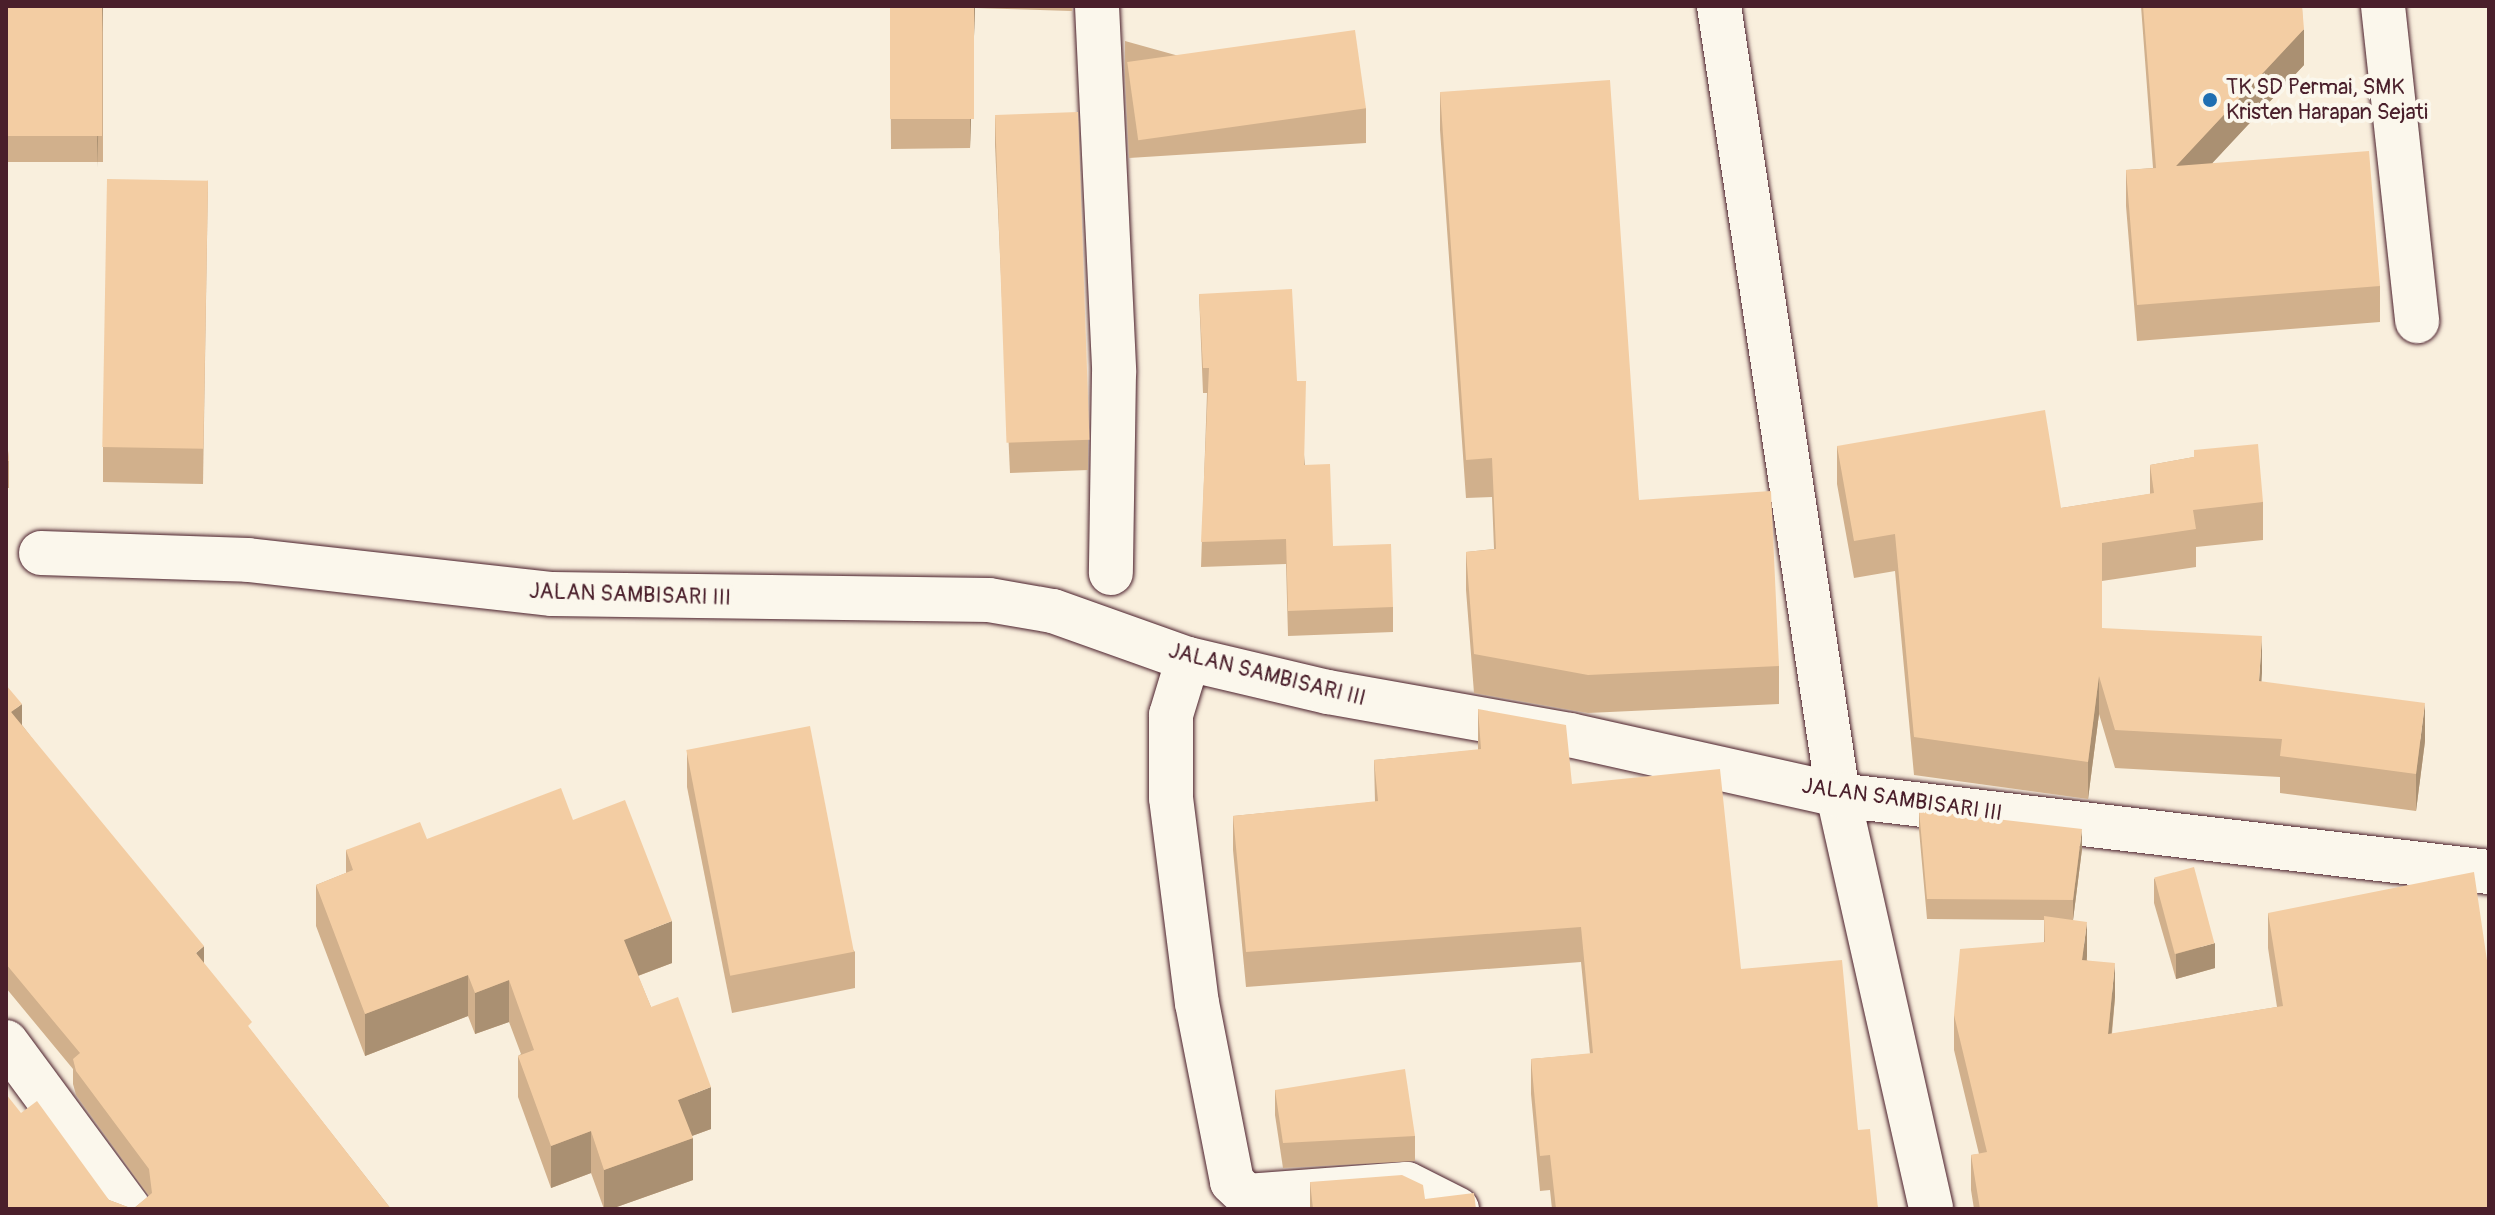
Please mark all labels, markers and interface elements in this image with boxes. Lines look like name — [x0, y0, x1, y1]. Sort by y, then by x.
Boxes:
place label: TK SD Permai, SMK Kristen Harapan Sejati — [2226, 74, 2428, 126]
marker: TK SD Permai, SMK Kristen Harapan Sejati — [2201, 91, 2219, 109]
street label: JALAN SAMBISARI III — [529, 578, 731, 612]
street label: JALAN SAMBISARI III — [1166, 638, 1368, 712]
street label: JALAN SAMBISARI III — [1800, 773, 2004, 827]

